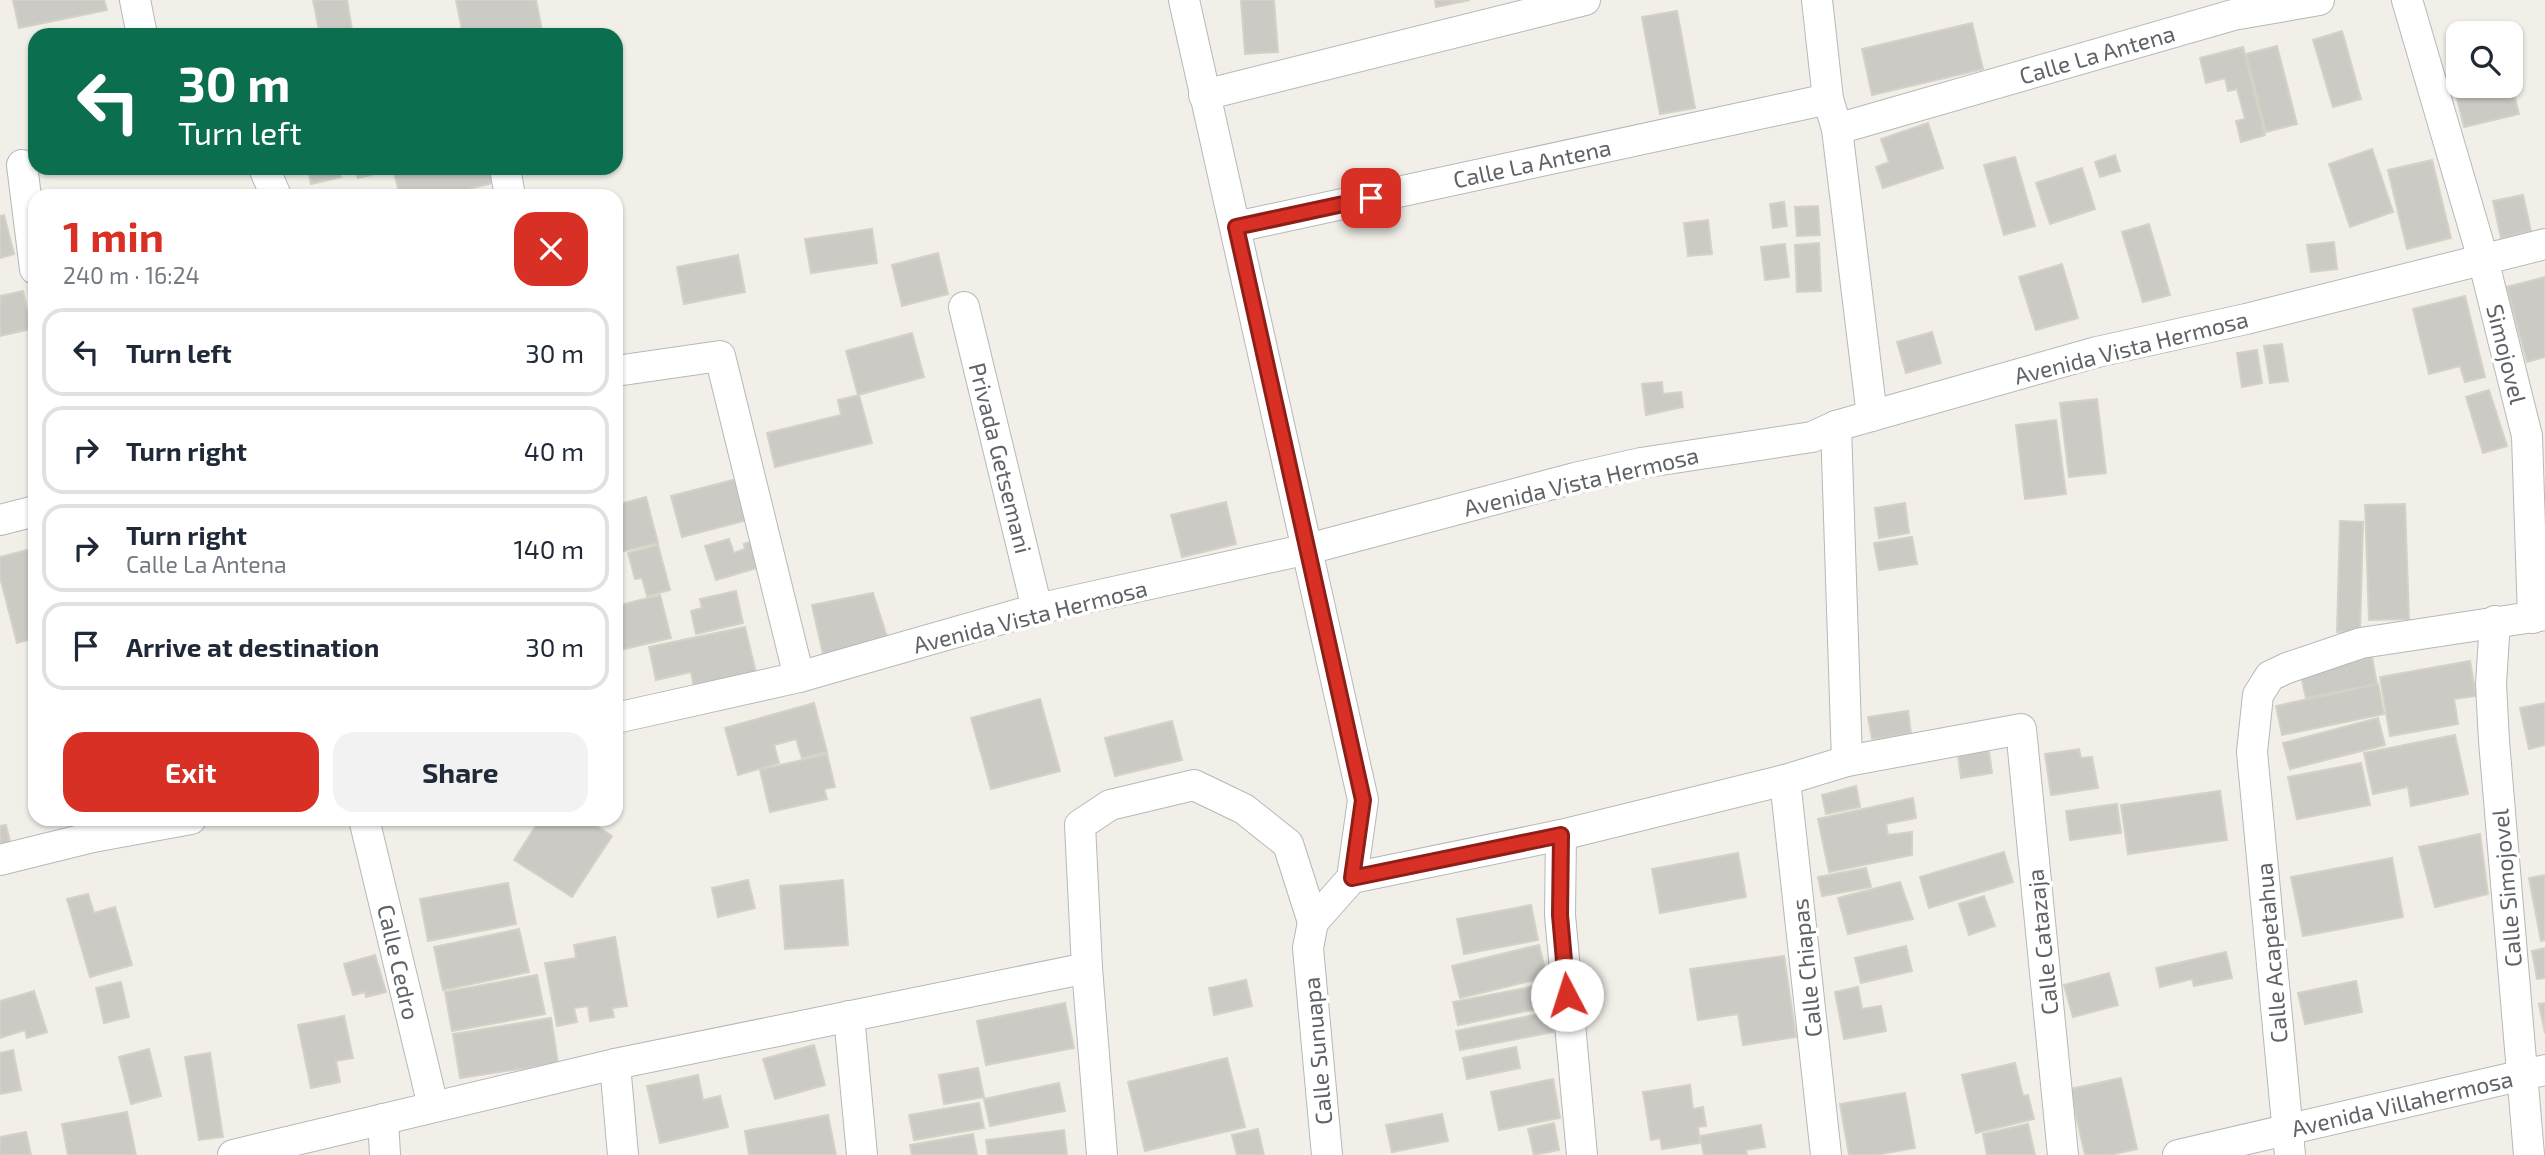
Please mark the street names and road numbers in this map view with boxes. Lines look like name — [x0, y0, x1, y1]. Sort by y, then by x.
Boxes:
street label: Calle La Antena — [2016, 18, 2178, 90]
street label: Calle La Antena — [1451, 133, 1613, 193]
street label: Simojovel — [2481, 301, 2533, 407]
street label: Avenida Vista Hermosa — [2011, 304, 2251, 390]
street label: Privada Getsemani — [964, 360, 1038, 556]
street label: Avenida Vista Hermosa — [1461, 440, 1701, 522]
street label: Avenida Vista Hermosa — [910, 573, 1150, 659]
street label: Calle Simojovel — [2485, 808, 2527, 968]
street label: Calle Acapetahua — [2249, 862, 2293, 1044]
street label: Calle Catazaja — [2020, 868, 2064, 1016]
street label: Calle Chiapas — [1785, 897, 1827, 1039]
street label: Calle Cedro — [372, 902, 426, 1022]
street label: Calle Sunuapa — [1297, 976, 1337, 1126]
street label: Avenida Villahermosa — [2289, 1064, 2515, 1142]

